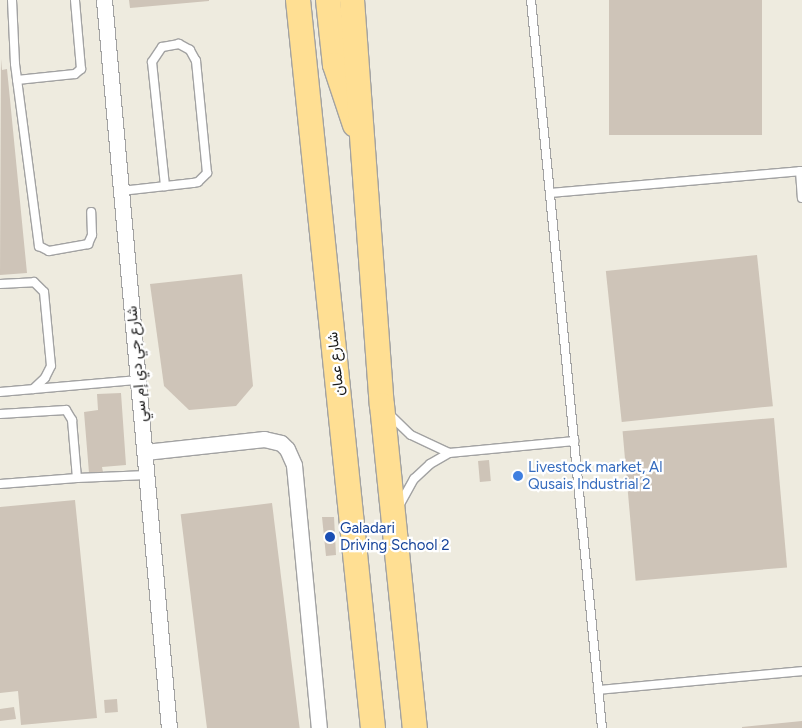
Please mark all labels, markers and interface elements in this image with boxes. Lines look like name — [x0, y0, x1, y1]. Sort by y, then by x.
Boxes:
street label: شارع جي دي إم سي — [123, 305, 151, 423]
street label: شارع عمان — [324, 331, 348, 397]
place label: Livestock market, Al Qusais Industrial 2 — [528, 458, 663, 493]
marker: Livestock market, Al Qusais Industrial 2 — [512, 470, 524, 482]
place label: Galadari Driving School 2 — [340, 519, 450, 554]
marker: Galadari Driving School 2 — [324, 531, 336, 543]

